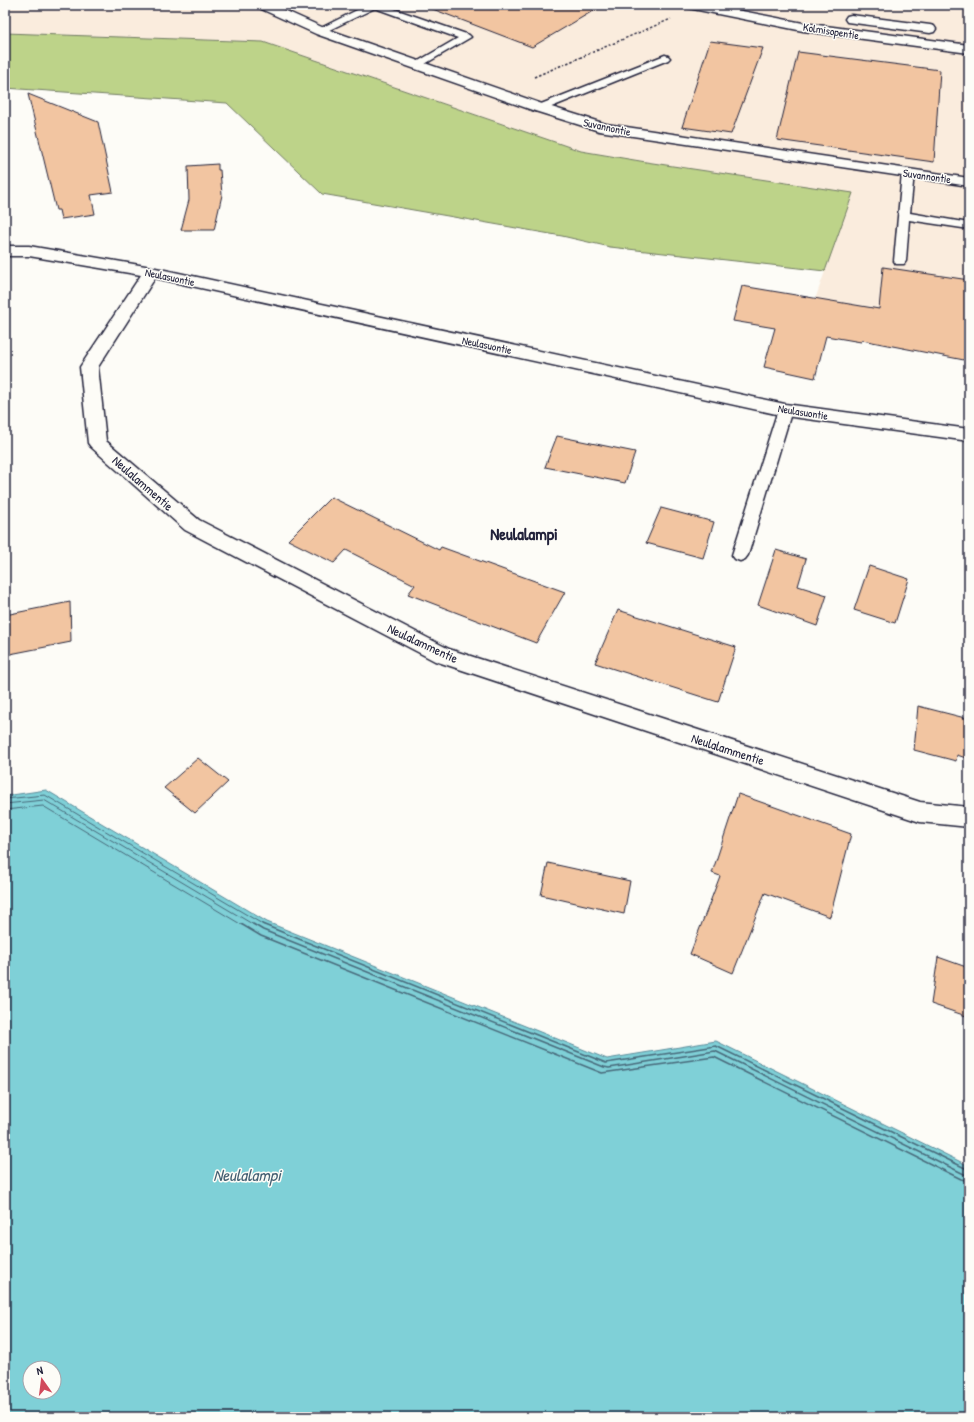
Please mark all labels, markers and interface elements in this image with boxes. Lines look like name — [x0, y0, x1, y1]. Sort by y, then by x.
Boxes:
street label: Kolmisopentie — [802, 20, 861, 42]
street label: Suvannontie — [582, 115, 633, 139]
street label: Suvannontie — [902, 166, 952, 186]
street label: Neulasuontie — [144, 265, 197, 289]
street label: Neulasuontie — [461, 333, 514, 357]
street label: Neulasuontie — [777, 401, 830, 423]
street label: Neulalammentie — [109, 451, 177, 515]
district label: Neulalampi — [490, 522, 558, 546]
street label: Neulalammentie — [385, 619, 461, 667]
street label: Neulalammentie — [689, 729, 767, 769]
water label: Neulalampi — [213, 1163, 283, 1187]
north arrow — [22, 1360, 62, 1400]
text: N — [35, 1363, 44, 1378]

